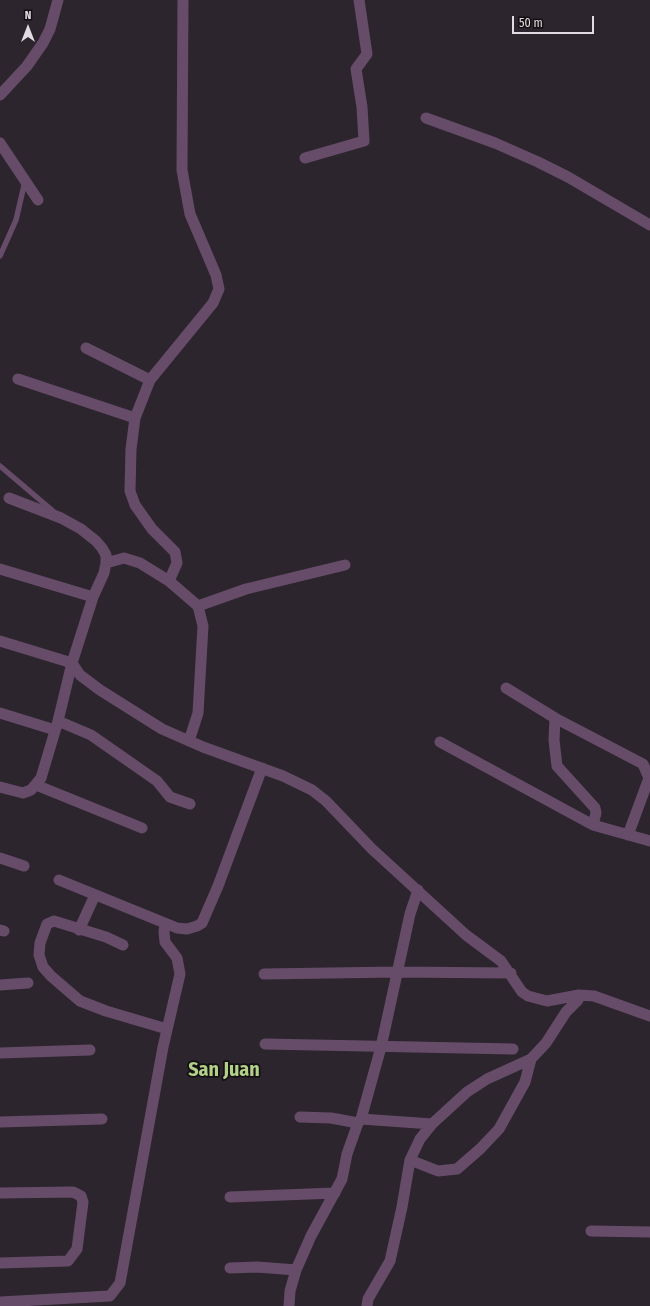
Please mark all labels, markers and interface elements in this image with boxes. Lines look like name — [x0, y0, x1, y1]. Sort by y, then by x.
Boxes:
north arrow — [8, 8, 48, 48]
scale bar — [514, 8, 596, 34]
text: N — [25, 9, 31, 22]
text: 50 m — [519, 16, 543, 30]
district label: San Juan — [188, 1058, 260, 1082]

